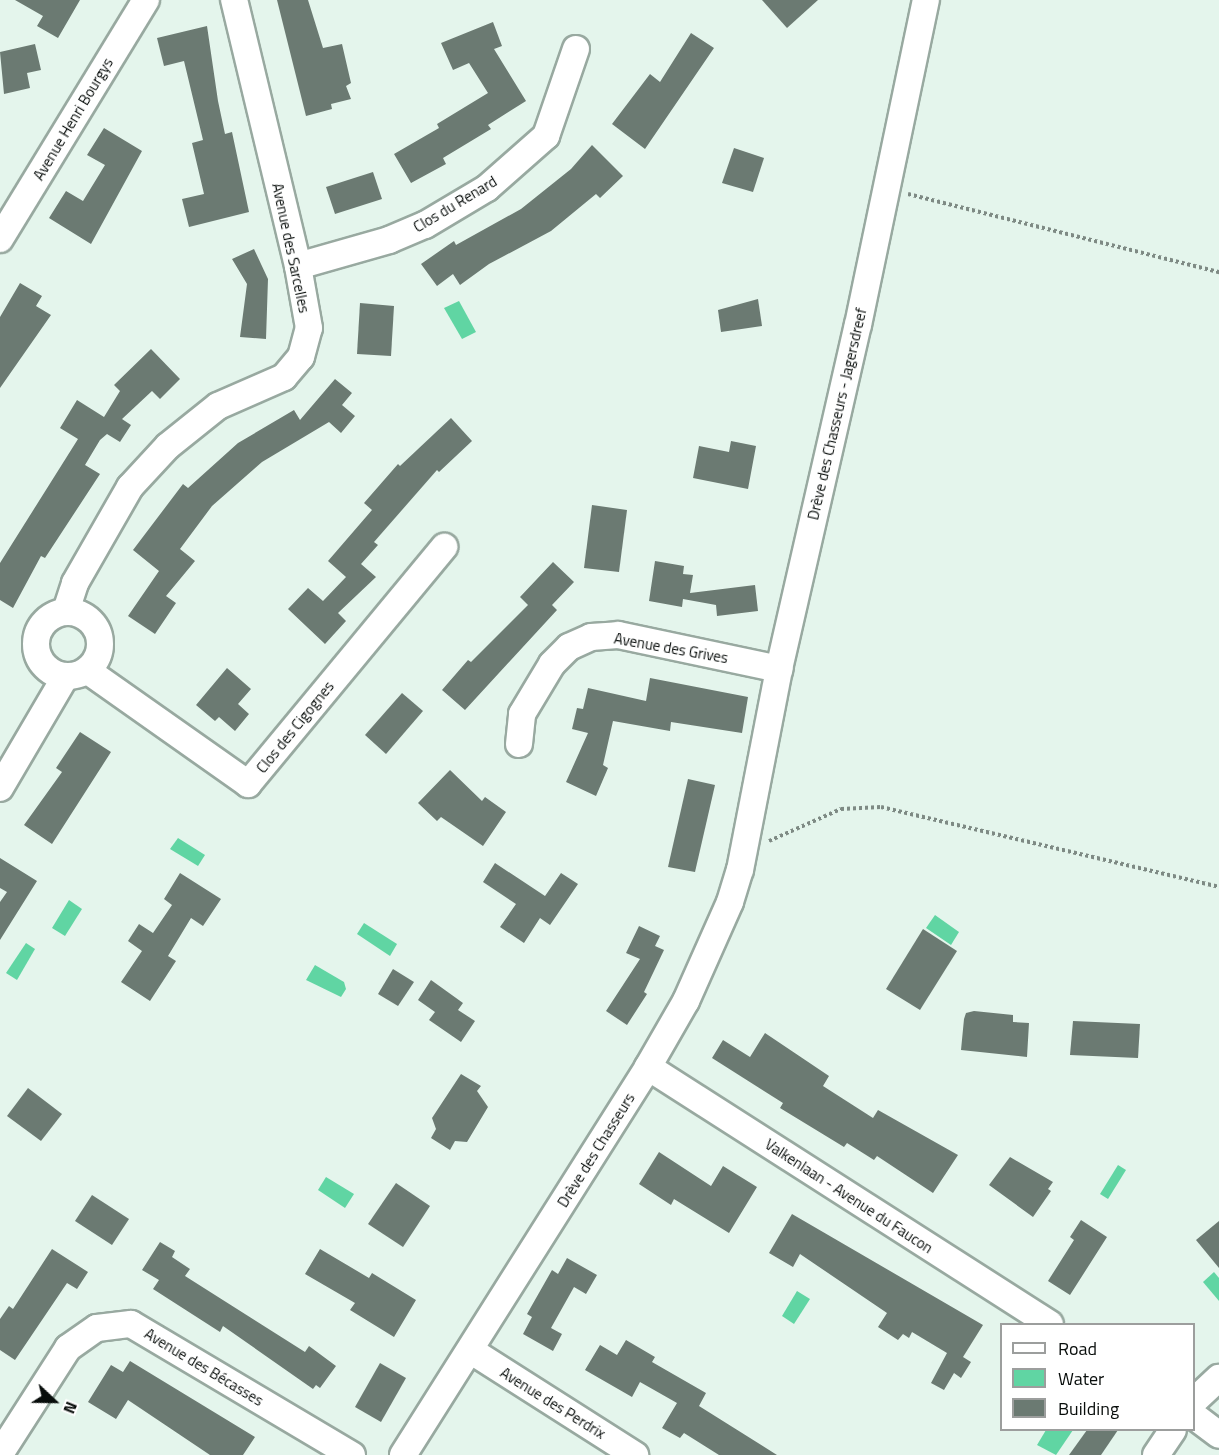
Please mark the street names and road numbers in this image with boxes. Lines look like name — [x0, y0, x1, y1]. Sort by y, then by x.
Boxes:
street label: Avenue Henri Bourgys — [29, 54, 117, 184]
street label: Clos du Renard — [410, 172, 500, 236]
street label: Avenue des Sarcelles — [268, 181, 314, 315]
street label: Drève des Chasseurs - Jagersdreef — [804, 306, 870, 522]
street label: Avenue des Grives — [613, 629, 729, 667]
street label: Clos des Cigognes — [252, 677, 338, 777]
street label: Drève des Chasseurs — [554, 1090, 638, 1210]
street label: Valkenlaan - Avenue du Faucon — [762, 1135, 936, 1257]
street label: Avenue des Bécasses — [141, 1324, 267, 1410]
street label: Avenue des Perdrix — [497, 1363, 609, 1443]

